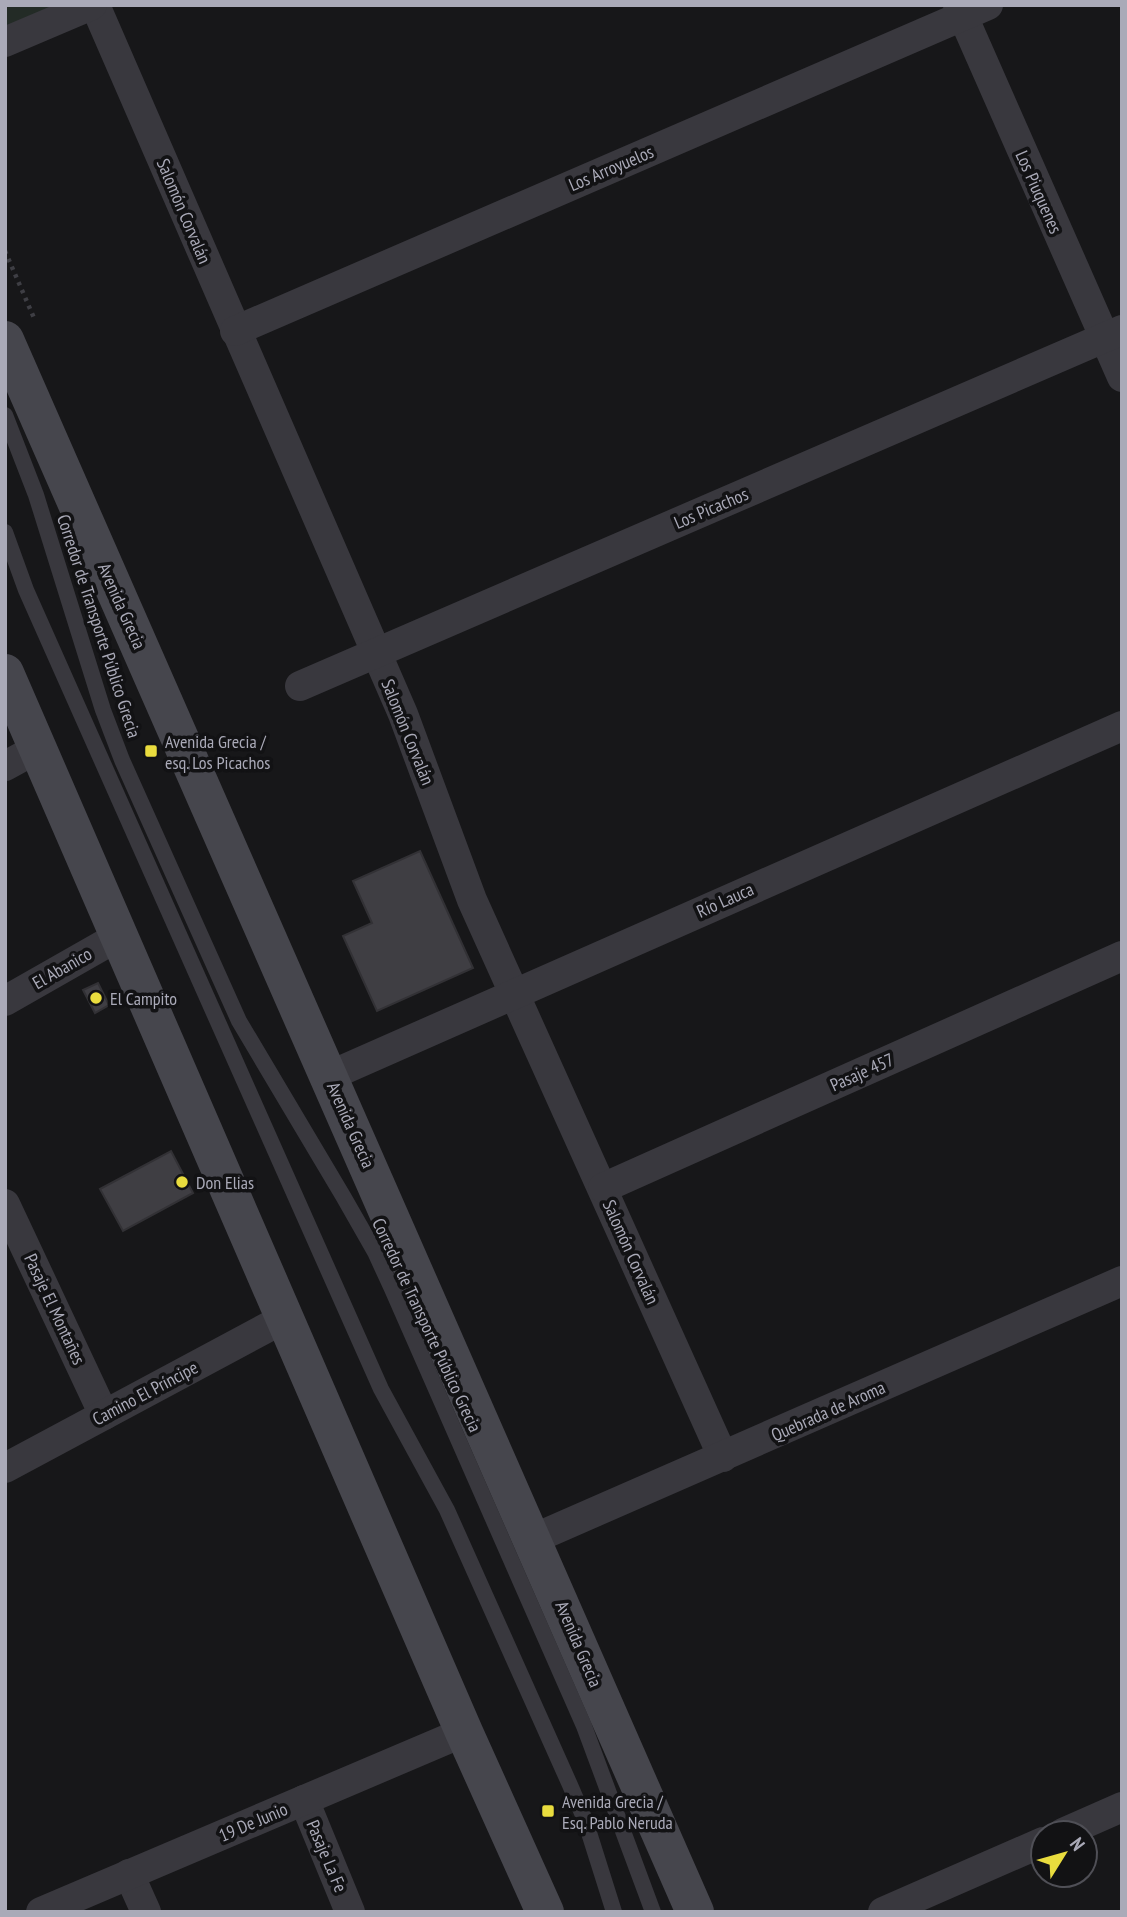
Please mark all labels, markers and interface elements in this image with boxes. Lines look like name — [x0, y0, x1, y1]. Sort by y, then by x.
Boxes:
street label: Los Arroyuelos — [565, 140, 657, 196]
street label: Los Piuquenes — [1010, 147, 1068, 237]
street label: Salomón Corvalán — [152, 155, 216, 267]
street label: Los Picachos — [671, 482, 751, 534]
street label: Corredor de Transporte Público Grecia — [52, 511, 146, 741]
street label: Avenida Grecia — [93, 559, 151, 653]
street label: Salomón Corvalán — [376, 676, 440, 788]
place label: Avenida Grecia / esq. Los Picachos — [165, 730, 270, 774]
marker: Avenida Grecia / esq. Los Picachos — [143, 743, 159, 759]
street label: Río Lauca — [693, 877, 757, 923]
street label: El Abanico — [28, 942, 96, 994]
place label: El Campito — [110, 987, 177, 1010]
marker: El Campito — [88, 990, 104, 1006]
street label: Pasaje 457 — [826, 1048, 898, 1096]
street label: Avenida Grecia — [322, 1078, 380, 1172]
place label: Don Elias — [196, 1171, 254, 1194]
marker: Don Elias — [174, 1174, 190, 1190]
street label: Salomón Corvalán — [598, 1196, 664, 1308]
street label: Corredor de Transporte Público Grecia — [367, 1214, 487, 1436]
street label: Pasaje El Montañes — [19, 1250, 91, 1368]
street label: Camino El Príncipe — [88, 1356, 202, 1430]
street label: Quebrada de Aroma — [767, 1376, 889, 1446]
street label: Avenida Grecia — [551, 1597, 607, 1691]
place label: Avenida Grecia / Esq. Pablo Neruda — [562, 1790, 673, 1834]
street label: 19 De Junio — [215, 1797, 291, 1847]
marker: Avenida Grecia / Esq. Pablo Neruda — [540, 1803, 556, 1819]
street label: Pasaje La Fe — [301, 1816, 353, 1896]
north arrow — [1029, 1819, 1099, 1889]
text: N — [1065, 1832, 1090, 1855]

